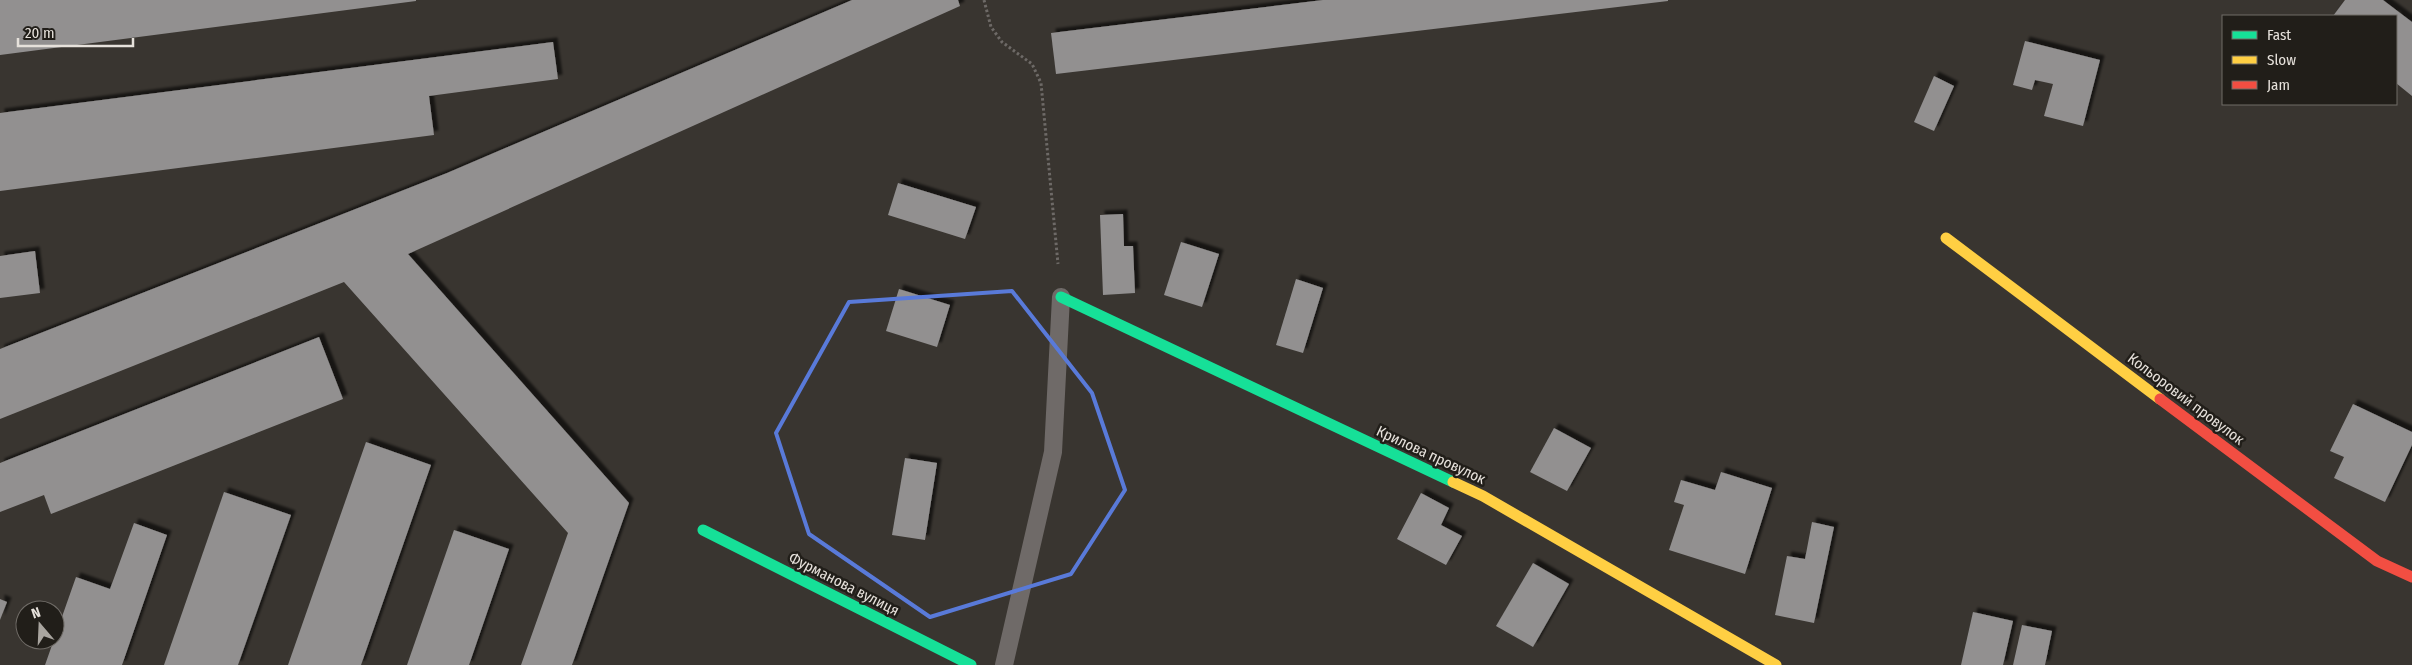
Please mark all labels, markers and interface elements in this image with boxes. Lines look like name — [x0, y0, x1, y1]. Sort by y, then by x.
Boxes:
scale bar — [18, 15, 132, 47]
legend — [2222, 15, 2397, 105]
text: 20 m — [25, 24, 55, 42]
text: Fast — [2267, 26, 2291, 44]
text: Slow — [2267, 51, 2296, 69]
text: Jam — [2267, 76, 2290, 94]
street label: Кольоровий провулок — [2124, 349, 2248, 449]
street label: Крилова провулок — [1374, 422, 1488, 488]
street label: Фурманова вулиця — [786, 548, 902, 620]
north arrow — [15, 600, 65, 650]
text: N — [29, 604, 43, 623]

